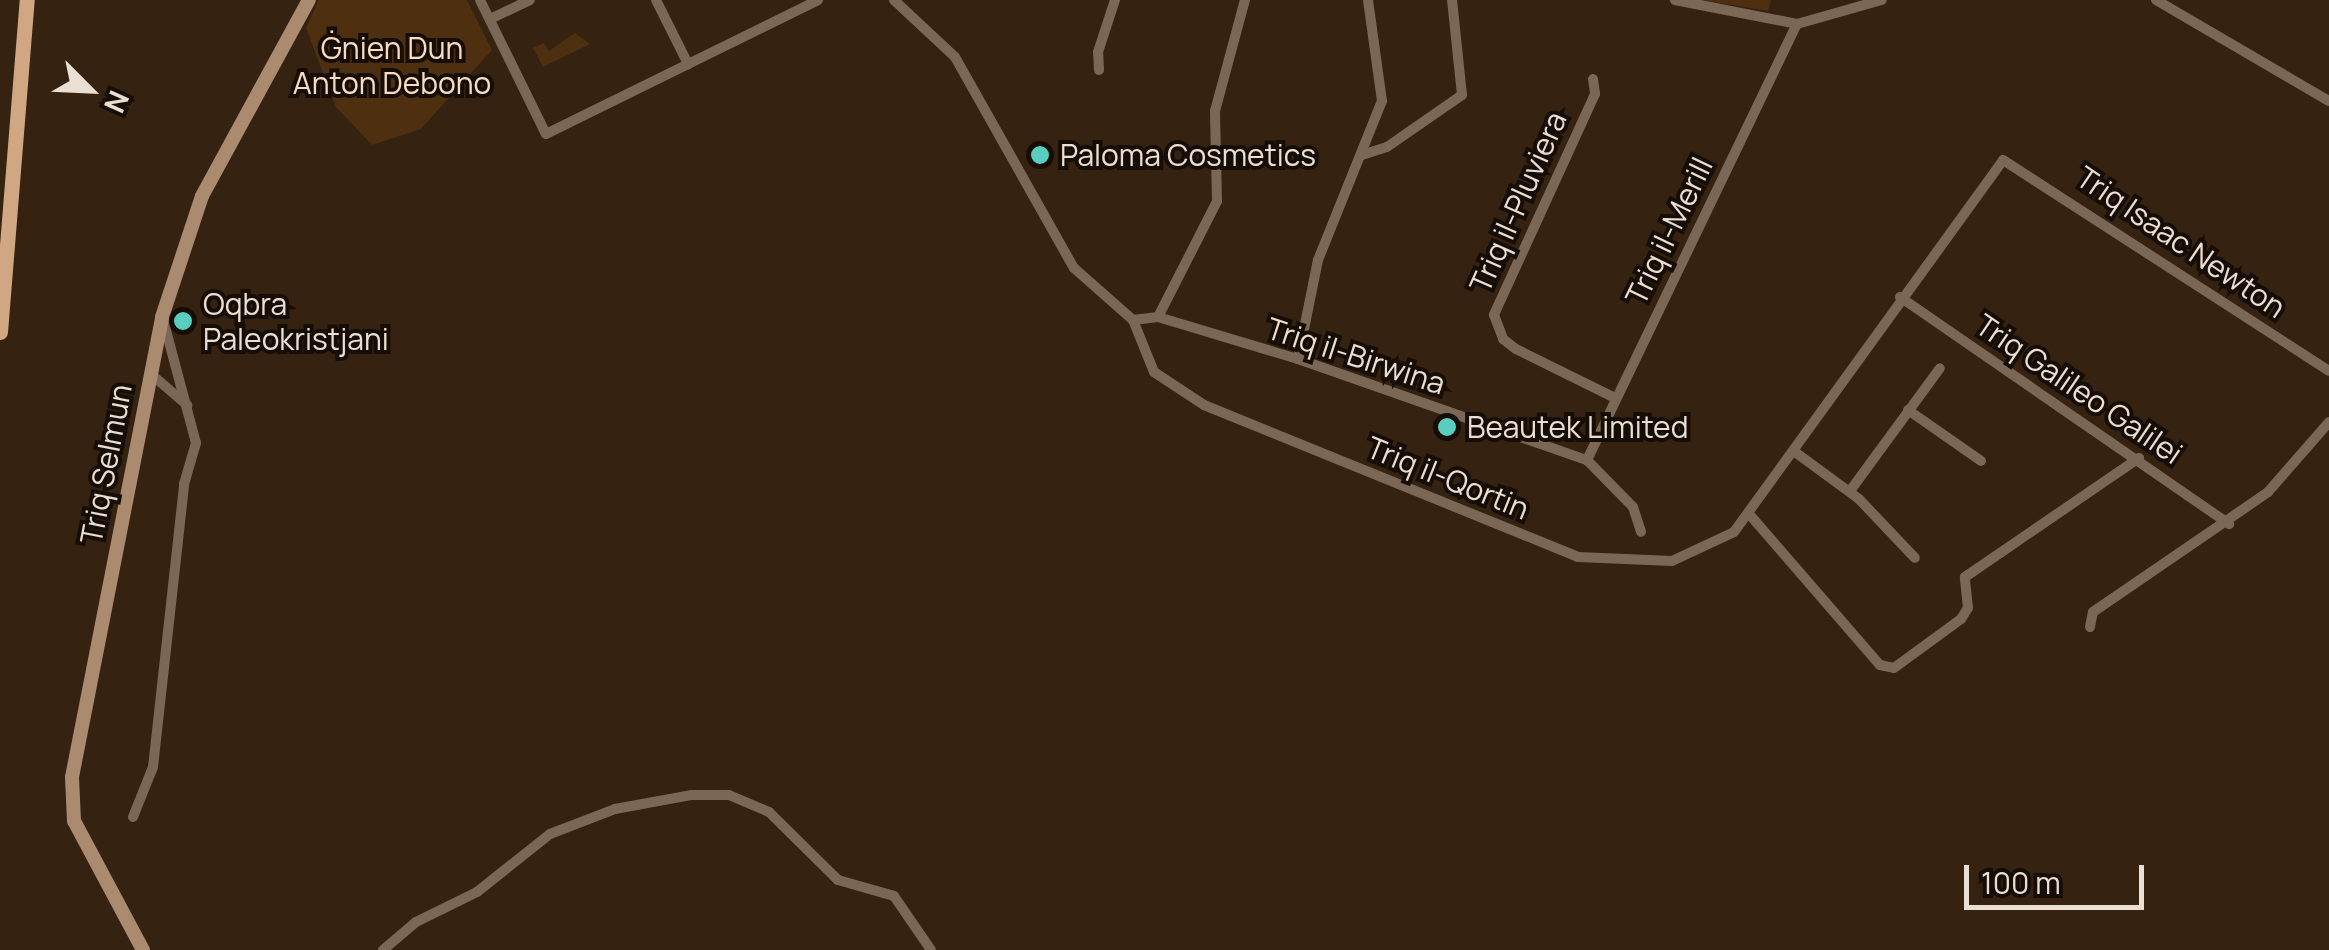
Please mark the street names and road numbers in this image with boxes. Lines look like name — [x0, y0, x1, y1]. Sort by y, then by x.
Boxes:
street label: Triq il-Pluviera — [1462, 106, 1574, 298]
street label: Triq il-Merill — [1618, 152, 1720, 310]
street label: Triq Isaac Newton — [2070, 159, 2292, 325]
street label: Triq Galileo Galilei — [1969, 307, 2189, 471]
street label: Triq il-Birwina — [1262, 310, 1450, 402]
street label: Triq Selmun — [73, 381, 139, 547]
street label: Triq il-Qortin — [1362, 429, 1534, 527]

